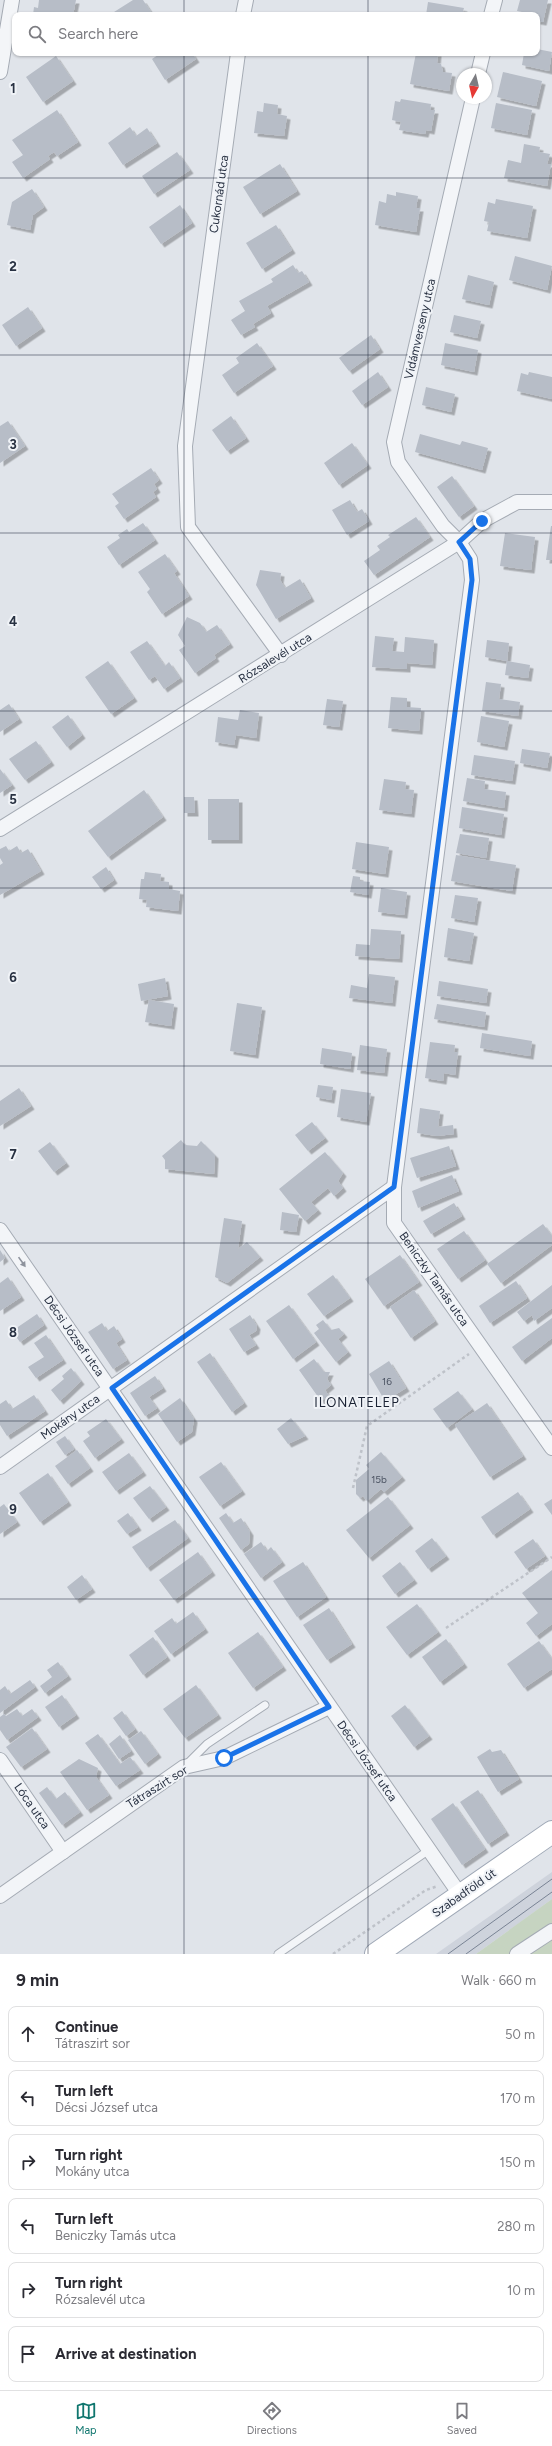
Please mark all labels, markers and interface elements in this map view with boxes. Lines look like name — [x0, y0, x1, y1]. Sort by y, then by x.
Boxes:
search box — [12, 12, 540, 56]
icon: search — [26, 23, 48, 45]
text: Search here — [58, 25, 138, 43]
north arrow — [456, 68, 492, 104]
text: 1 — [10, 81, 16, 96]
street label: Cukornád utca — [207, 154, 231, 234]
text: 2 — [9, 259, 17, 274]
street label: Vidámverseny utca — [402, 277, 438, 381]
text: 3 — [9, 437, 17, 452]
route end — [473, 512, 491, 530]
text: 4 — [9, 614, 17, 629]
street label: Rózsalevél utca — [236, 630, 314, 686]
text: 5 — [9, 792, 17, 807]
text: 6 — [9, 970, 17, 985]
text: 7 — [9, 1147, 17, 1162]
street label: Beniczky Tamás utca — [396, 1229, 472, 1329]
one-way arrow — [18, 1257, 27, 1268]
street label: Décsi József utca — [41, 1293, 107, 1379]
text: 8 — [9, 1325, 17, 1340]
house number: 16 — [382, 1375, 392, 1388]
street label: Mokány utca — [38, 1392, 102, 1442]
district label: ILONATELEP — [314, 1395, 400, 1410]
house number: 15b — [371, 1473, 387, 1486]
text: 9 — [9, 1502, 17, 1517]
street label: Décsi József utca — [334, 1718, 400, 1804]
route start — [215, 1749, 233, 1767]
street label: Tátraszirt sor — [124, 1763, 190, 1811]
street label: Lóca utca — [11, 1780, 53, 1832]
street label: Szabadföld út — [429, 1866, 499, 1920]
text: 9 min — [16, 1970, 59, 1990]
text: Walk · 660 m — [461, 1973, 536, 1988]
text: Continue — [55, 2018, 118, 2036]
icon: ahead — [17, 2023, 39, 2045]
text: 50 m — [505, 2027, 535, 2042]
text: Tátraszirt sor — [55, 2036, 130, 2051]
text: Turn left — [55, 2082, 113, 2100]
icon: left — [17, 2087, 39, 2109]
text: 170 m — [500, 2091, 535, 2106]
text: Décsi József utca — [55, 2100, 158, 2115]
text: Turn right — [55, 2146, 123, 2164]
icon: right — [17, 2151, 39, 2173]
text: 150 m — [500, 2155, 535, 2170]
text: Mokány utca — [55, 2164, 129, 2179]
text: Turn left — [55, 2210, 113, 2228]
icon: left — [17, 2215, 39, 2237]
text: 280 m — [497, 2219, 535, 2234]
text: Beniczky Tamás utca — [55, 2228, 176, 2243]
text: Turn right — [55, 2274, 123, 2292]
icon: right — [17, 2279, 39, 2301]
text: 10 m — [507, 2283, 535, 2298]
text: Rózsalevél utca — [55, 2292, 145, 2307]
icon: arrive — [17, 2343, 39, 2365]
text: Arrive at destination — [55, 2345, 196, 2363]
tab: Map — [75, 2400, 97, 2437]
tab: Directions — [247, 2400, 297, 2437]
tab: Saved — [447, 2400, 477, 2437]

